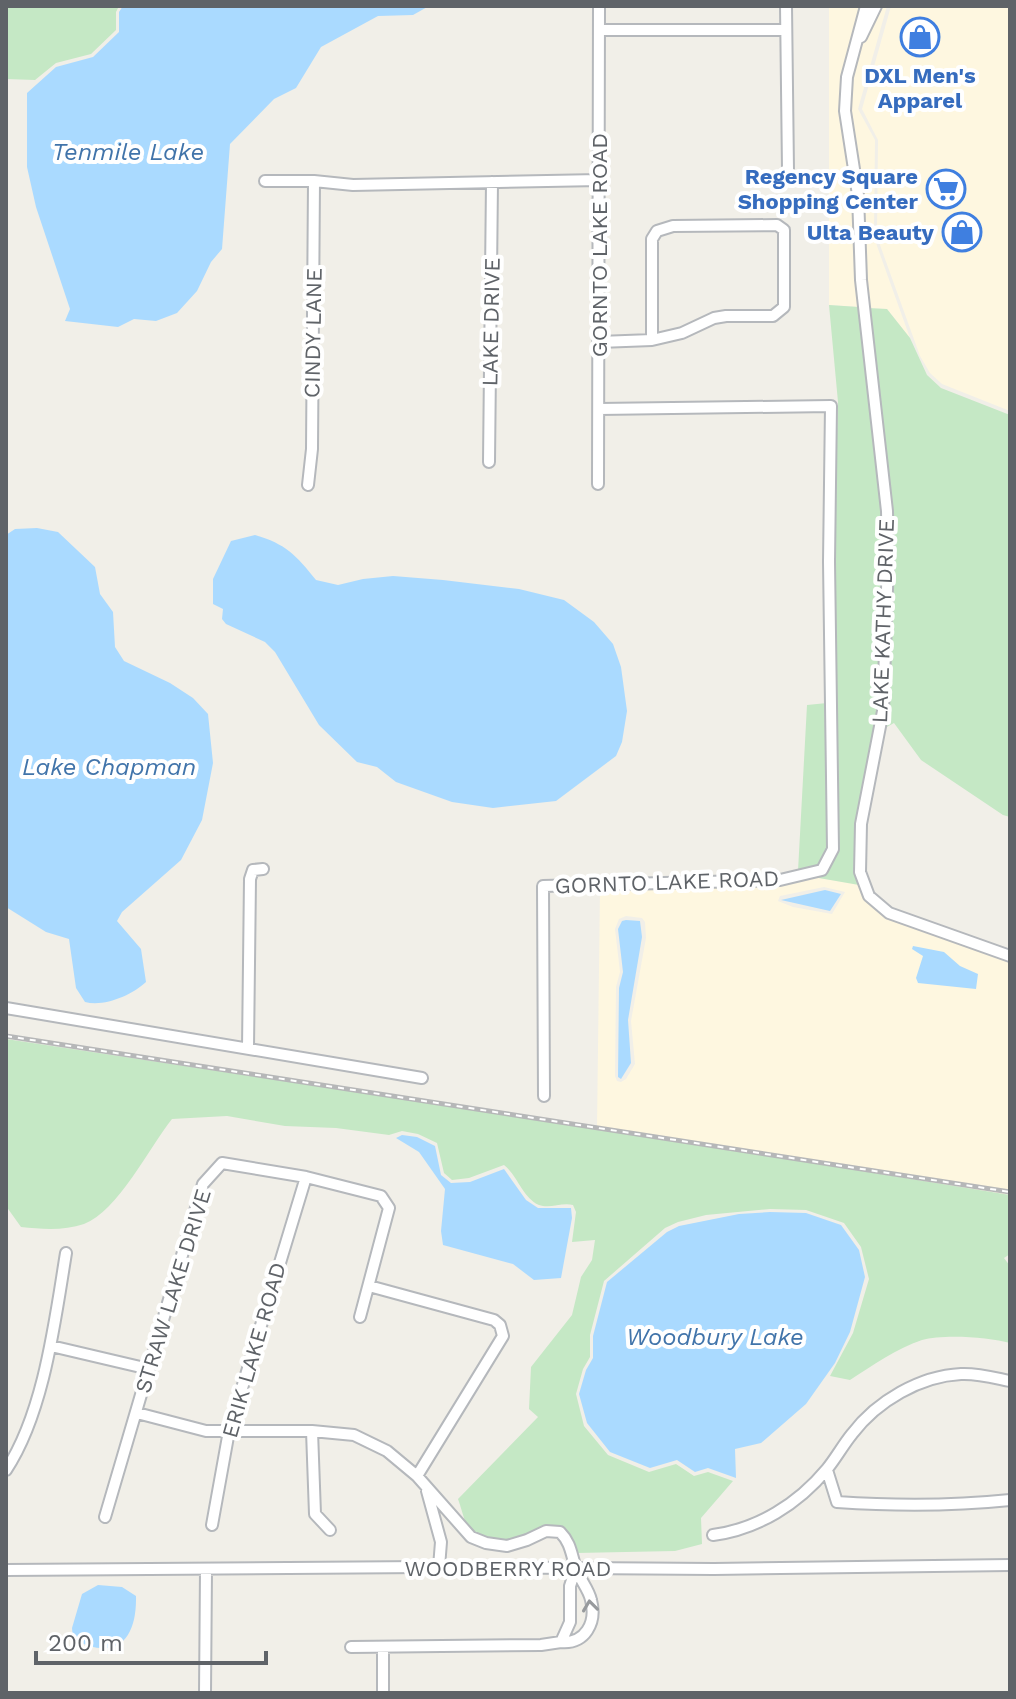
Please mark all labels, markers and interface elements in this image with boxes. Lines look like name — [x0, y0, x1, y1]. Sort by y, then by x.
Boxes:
shop icon: DXL Men's Apparel — [899, 16, 941, 58]
place label: DXL Men's Apparel — [864, 63, 976, 113]
street label: GORNTO LAKE ROAD — [587, 133, 612, 357]
water label: Tenmile Lake — [52, 138, 204, 166]
place label: Regency Square Shopping Center — [738, 164, 919, 214]
supermarket icon: Regency Square Shopping Center — [925, 168, 967, 210]
shop icon: Ulta Beauty — [941, 211, 983, 253]
place label: Ulta Beauty — [807, 220, 935, 245]
street label: LAKE DRIVE — [477, 257, 505, 387]
street label: CINDY LANE — [299, 268, 327, 398]
street label: LAKE KATHY DRIVE — [867, 518, 899, 724]
water label: Lake Chapman — [22, 753, 196, 781]
street label: GORNTO LAKE ROAD — [554, 866, 780, 898]
street label: STRAW LAKE DRIVE — [130, 1186, 216, 1396]
street label: ERIK LAKE ROAD — [217, 1259, 291, 1441]
water label: Woodbury Lake — [626, 1323, 804, 1351]
street label: WOODBERRY ROAD — [405, 1556, 611, 1581]
one-way arrow — [581, 1600, 598, 1613]
scale bar — [36, 1615, 266, 1665]
text: 200 m — [48, 1629, 123, 1657]

